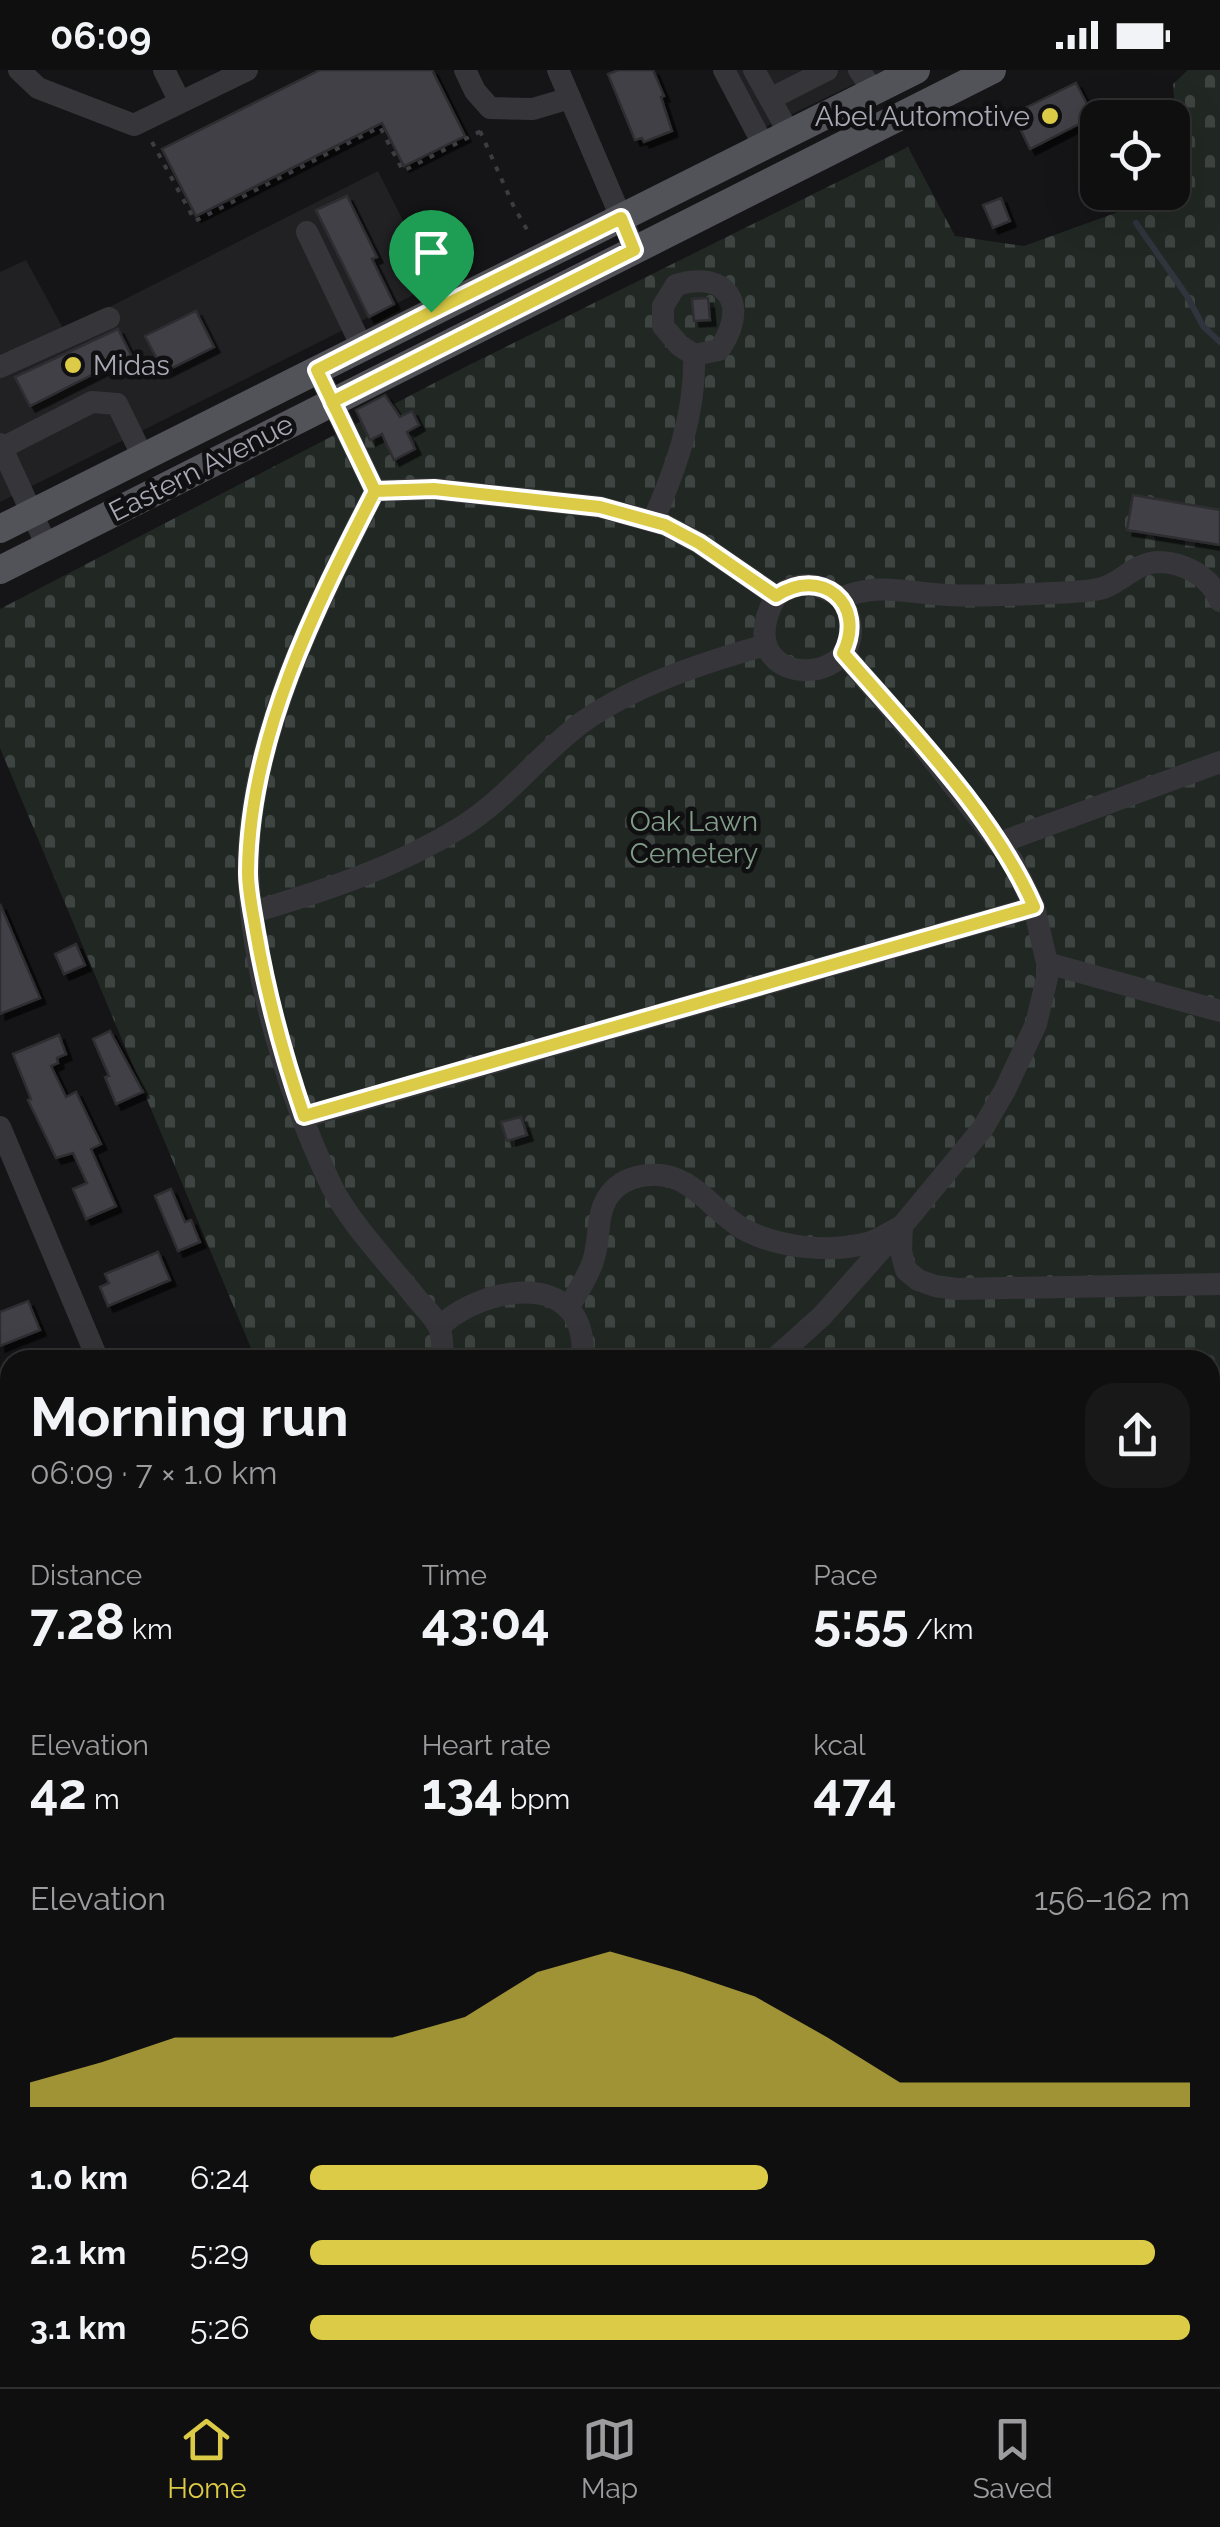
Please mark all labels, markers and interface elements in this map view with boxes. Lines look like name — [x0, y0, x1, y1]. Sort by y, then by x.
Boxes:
text: 06:09 — [50, 13, 152, 58]
place label: Abel Automotive — [815, 100, 1030, 133]
map controls — [1080, 100, 1190, 210]
button: locate — [1080, 100, 1190, 210]
marker: Abel Automotive — [1039, 105, 1061, 127]
pin — [389, 210, 474, 313]
icon: arrive — [404, 225, 459, 280]
place label: Midas — [93, 349, 170, 382]
marker: Midas — [62, 354, 84, 376]
street label: Eastern Avenue — [104, 407, 298, 529]
park label: Oak Lawn Cemetery — [630, 805, 758, 870]
button: share — [1085, 1383, 1190, 1488]
text: Morning run — [30, 1384, 349, 1449]
text: 06:09 · 7 × 1.0 km — [30, 1454, 278, 1491]
text: Distance — [30, 1559, 142, 1592]
text: Time — [422, 1559, 487, 1592]
text: Pace — [813, 1559, 878, 1592]
text: 7.28 — [30, 1592, 125, 1651]
text: 43:04 — [422, 1592, 550, 1651]
text: 5:55 — [813, 1592, 909, 1651]
text: km — [125, 1613, 173, 1646]
text: /km — [909, 1613, 973, 1646]
text: Elevation — [30, 1729, 149, 1762]
text: Heart rate — [422, 1729, 551, 1762]
text: kcal — [813, 1729, 866, 1762]
text: 42 — [30, 1762, 87, 1821]
text: 134 — [422, 1762, 503, 1821]
text: 474 — [813, 1762, 897, 1821]
text: m — [87, 1783, 120, 1816]
text: bpm — [503, 1783, 570, 1816]
text: Elevation — [30, 1880, 166, 1917]
text: 156–162 m — [1034, 1880, 1190, 1917]
text: 1.0 km — [30, 2159, 128, 2196]
text: 6:24 — [190, 2159, 249, 2196]
text: 2.1 km — [30, 2234, 126, 2271]
text: 5:29 — [190, 2234, 249, 2271]
text: 3.1 km — [30, 2309, 126, 2346]
text: 5:26 — [190, 2309, 249, 2346]
tab: Home — [167, 2412, 247, 2505]
tab: Map — [581, 2412, 638, 2505]
tab: Saved — [973, 2412, 1053, 2505]

